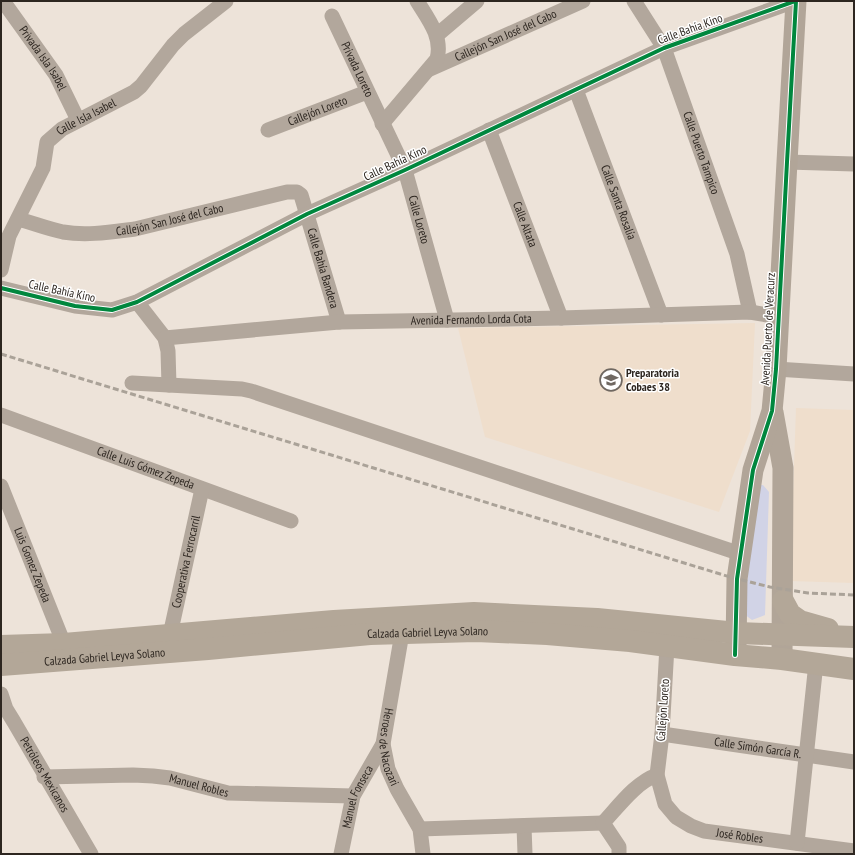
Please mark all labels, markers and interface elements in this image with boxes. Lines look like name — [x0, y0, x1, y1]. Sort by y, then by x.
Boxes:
street label: Callejón San José del Cabo — [452, 6, 559, 64]
street label: Calle Bahía Kino — [655, 10, 724, 47]
street label: Privada Isla Isabel — [16, 23, 70, 93]
street label: Privada Loreto — [338, 39, 377, 99]
street label: Callejón Loreto — [285, 92, 349, 129]
street label: Calle Isla Isabel — [53, 95, 118, 138]
street label: Calle Puerto Tampico — [680, 109, 723, 196]
street label: Calle Bahía Kino — [361, 141, 429, 184]
street label: Calle Santa Rosalía — [598, 163, 640, 242]
street label: Calle Loreto — [405, 194, 433, 245]
street label: Calle Altata — [510, 199, 541, 249]
street label: Callejón San José del Cabo — [115, 200, 225, 238]
street label: Calle Bahía Bandera — [304, 226, 343, 310]
street label: Avenida Puerto de Veracurz — [757, 272, 778, 386]
street label: Calle Bahía Kino — [27, 276, 97, 305]
street label: Avenida Fernando Lorda Cota — [411, 311, 532, 328]
place label: Preparatoria Cobaes 38 — [626, 365, 679, 394]
school or university icon: Preparatoria Cobaes 38 — [598, 367, 624, 393]
street label: Calle Luis Gómez Zepeda — [95, 443, 197, 492]
street label: Cooperativa Ferrocarril — [168, 514, 203, 609]
street label: Luis Gomez Zepeda — [11, 525, 55, 605]
street label: Calzada Gabriel Leyva Solano — [366, 623, 489, 641]
street label: Calzada Gabriel Leyva Solano — [44, 644, 166, 669]
street label: Callejón Loreto — [653, 678, 672, 742]
street label: Heroes de Nacozari — [376, 707, 403, 788]
street label: Petróleos Mexicanos — [17, 734, 73, 815]
street label: Calle Simón García R. — [713, 734, 803, 761]
street label: Manuel Fonseca — [339, 762, 376, 829]
street label: Manuel Robles — [168, 770, 230, 800]
street label: José Robles — [714, 825, 764, 846]

